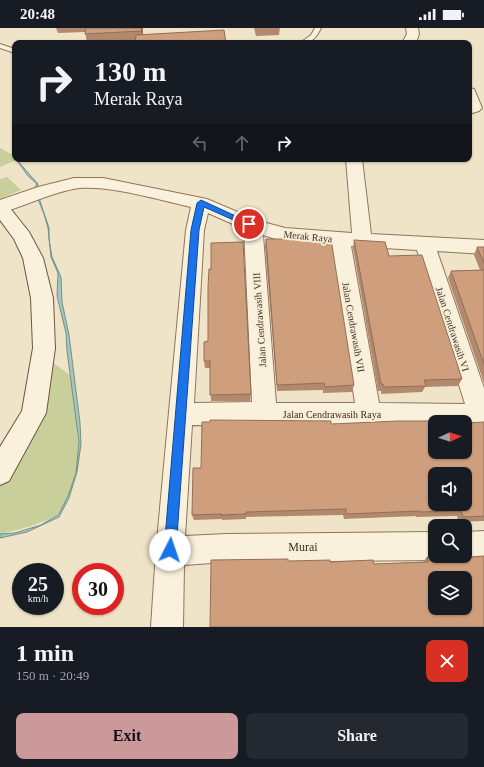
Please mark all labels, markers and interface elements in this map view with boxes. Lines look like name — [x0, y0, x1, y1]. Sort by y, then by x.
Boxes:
text: 20:48 — [20, 6, 55, 22]
icon: right — [28, 56, 80, 108]
text: 130 m — [94, 56, 166, 87]
text: Merak Raya — [94, 89, 182, 109]
icon: left — [189, 132, 211, 154]
icon: ahead — [231, 132, 253, 154]
icon: right — [273, 132, 295, 154]
pin — [232, 207, 266, 241]
icon: arrive — [238, 213, 260, 235]
street label: Merak Raya — [283, 228, 334, 245]
street label: Jalan Cendrawasih VIII — [251, 272, 268, 368]
street label: Jalan Cendrawasih VII — [340, 281, 367, 373]
street label: Jalan Cendrawasih VI — [434, 286, 471, 373]
street label: Jalan Cendrawasih Raya — [283, 409, 382, 420]
north arrow — [428, 415, 472, 459]
map controls — [428, 415, 472, 615]
button: sound — [428, 467, 472, 511]
button: search — [428, 519, 472, 563]
position arrow — [149, 529, 191, 571]
street label: Murai — [288, 540, 318, 554]
speed limit sign: 30 — [72, 563, 124, 615]
button: layers — [428, 571, 472, 615]
text: 25 — [28, 573, 48, 595]
text: km/h — [28, 593, 48, 604]
text: 1 min — [16, 640, 74, 666]
button: close — [426, 640, 468, 682]
text: 150 m · 20:49 — [16, 668, 89, 683]
button: Exit — [16, 713, 238, 759]
button: Share — [246, 713, 468, 759]

